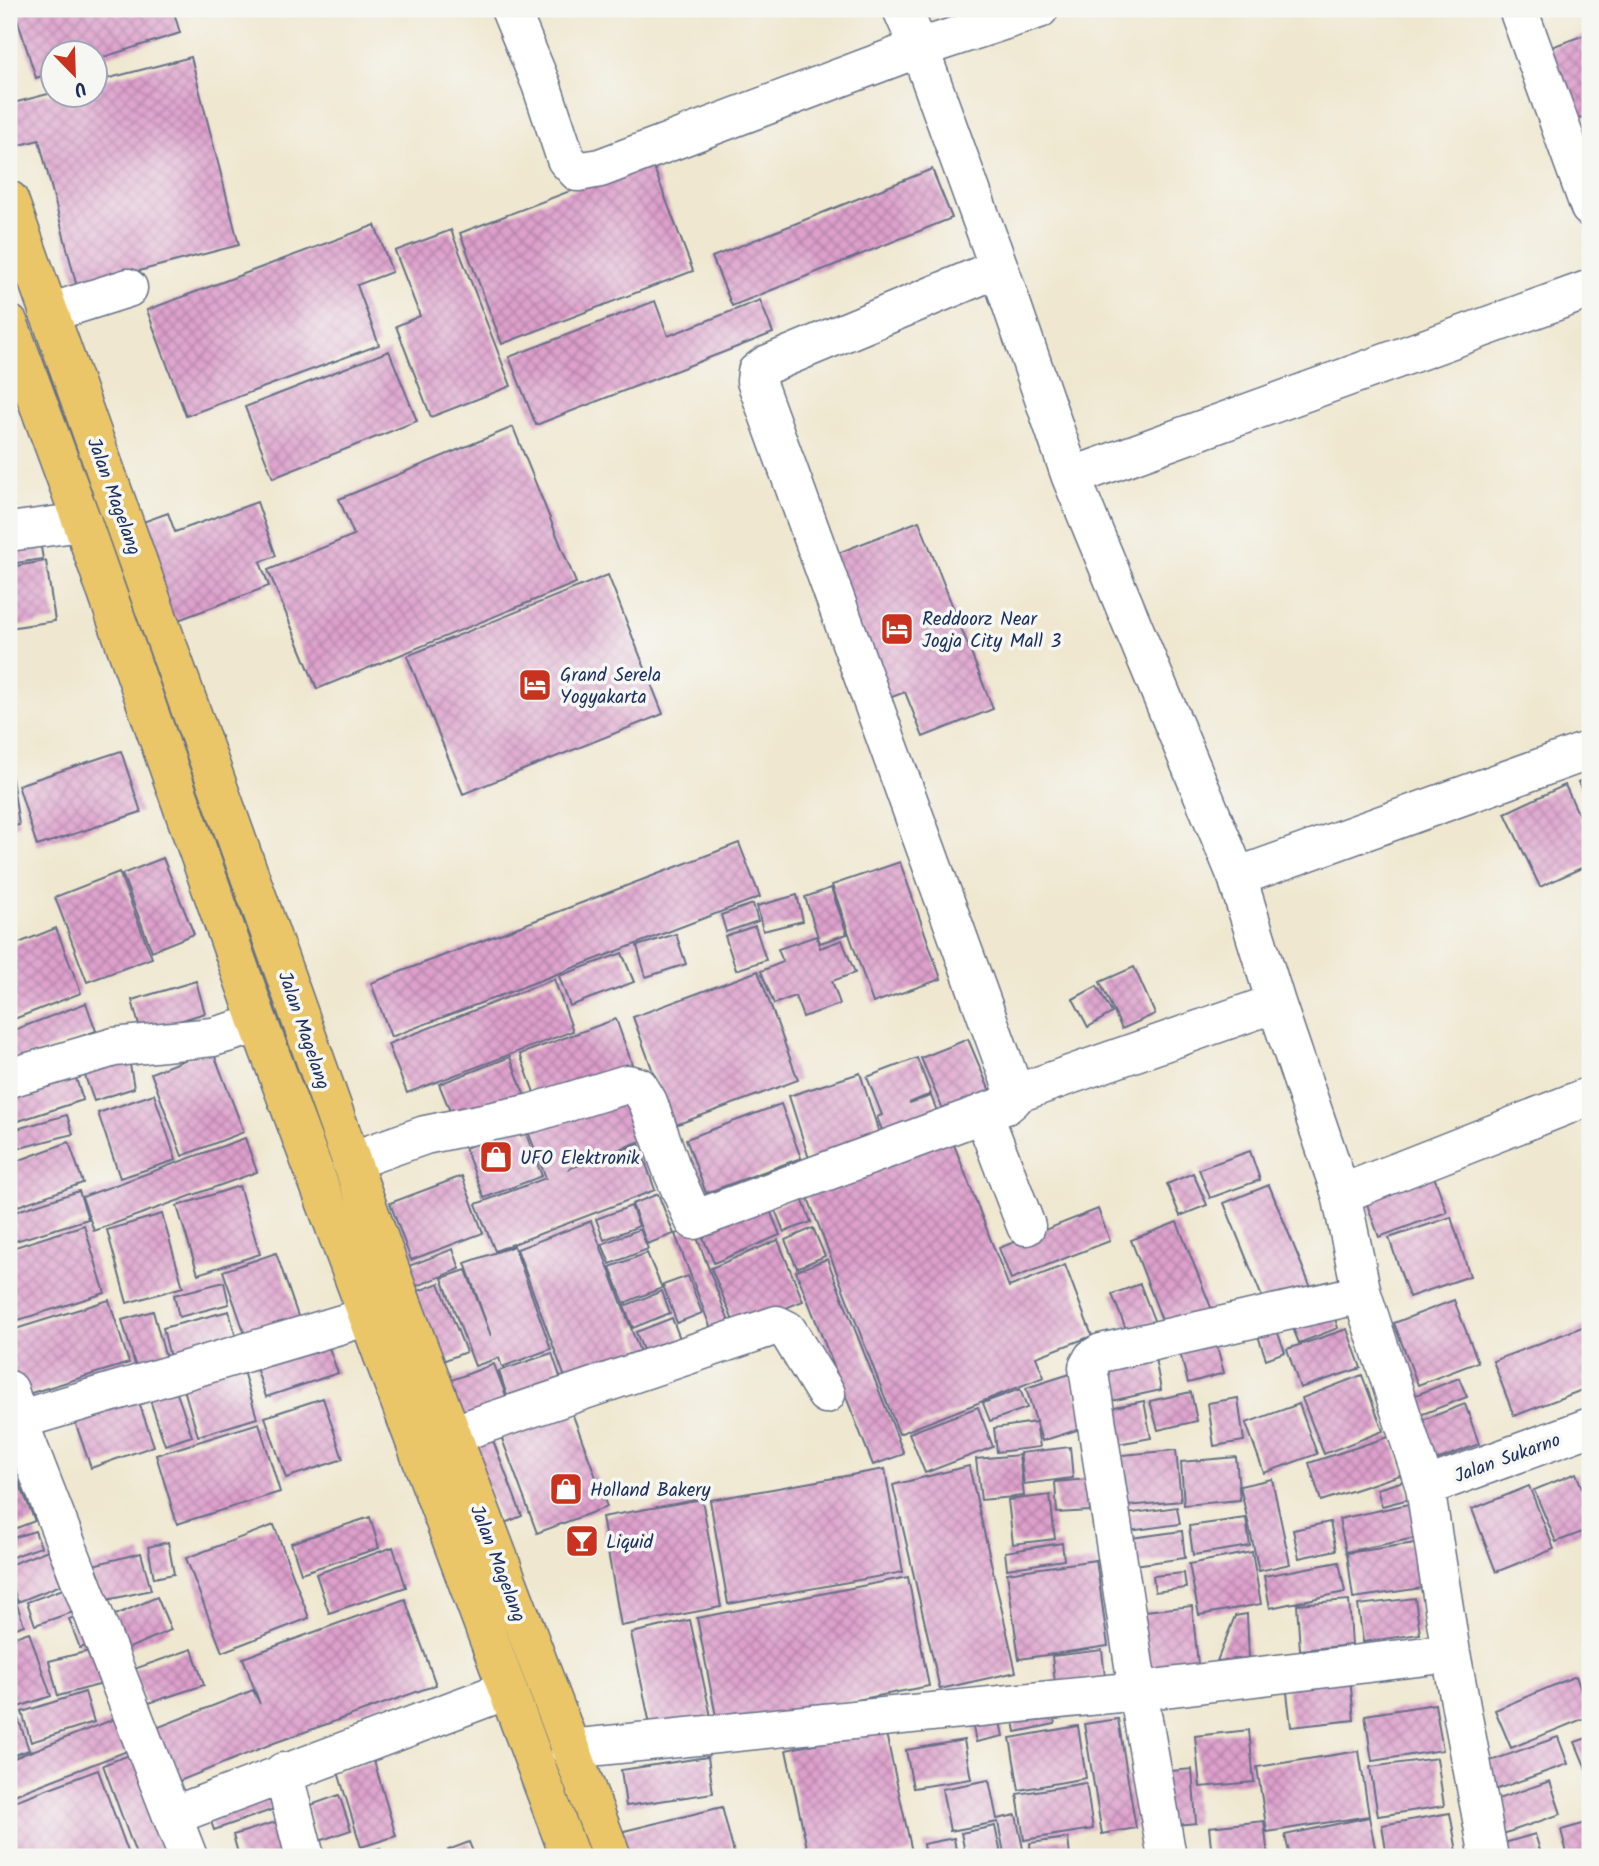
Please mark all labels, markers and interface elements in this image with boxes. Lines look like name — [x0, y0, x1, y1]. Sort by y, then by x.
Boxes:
north arrow — [38, 38, 108, 108]
text: U — [68, 72, 91, 104]
street label: Jalan Magelang — [78, 434, 148, 560]
place label: Reddoorz Near Jogja City Mall 3 — [922, 605, 1061, 657]
hotel icon: Reddoorz Near Jogja City Mall 3 — [878, 610, 916, 648]
place label: Grand Serela Yogyakarta — [560, 661, 661, 713]
hotel icon: Grand Serela Yogyakarta — [516, 666, 554, 704]
street label: Jalan Magelang — [269, 967, 337, 1094]
shop icon: UFO Elektronik — [477, 1138, 515, 1176]
place label: UFO Elektronik — [520, 1144, 640, 1174]
street label: Jalan Sukarno — [1450, 1426, 1565, 1492]
shop icon: Holland Bakery — [547, 1470, 585, 1508]
place label: Holland Bakery — [590, 1476, 712, 1506]
street label: Jalan Magelang — [461, 1501, 533, 1627]
bar icon: Liquid — [563, 1522, 601, 1560]
place label: Liquid — [606, 1528, 654, 1558]

